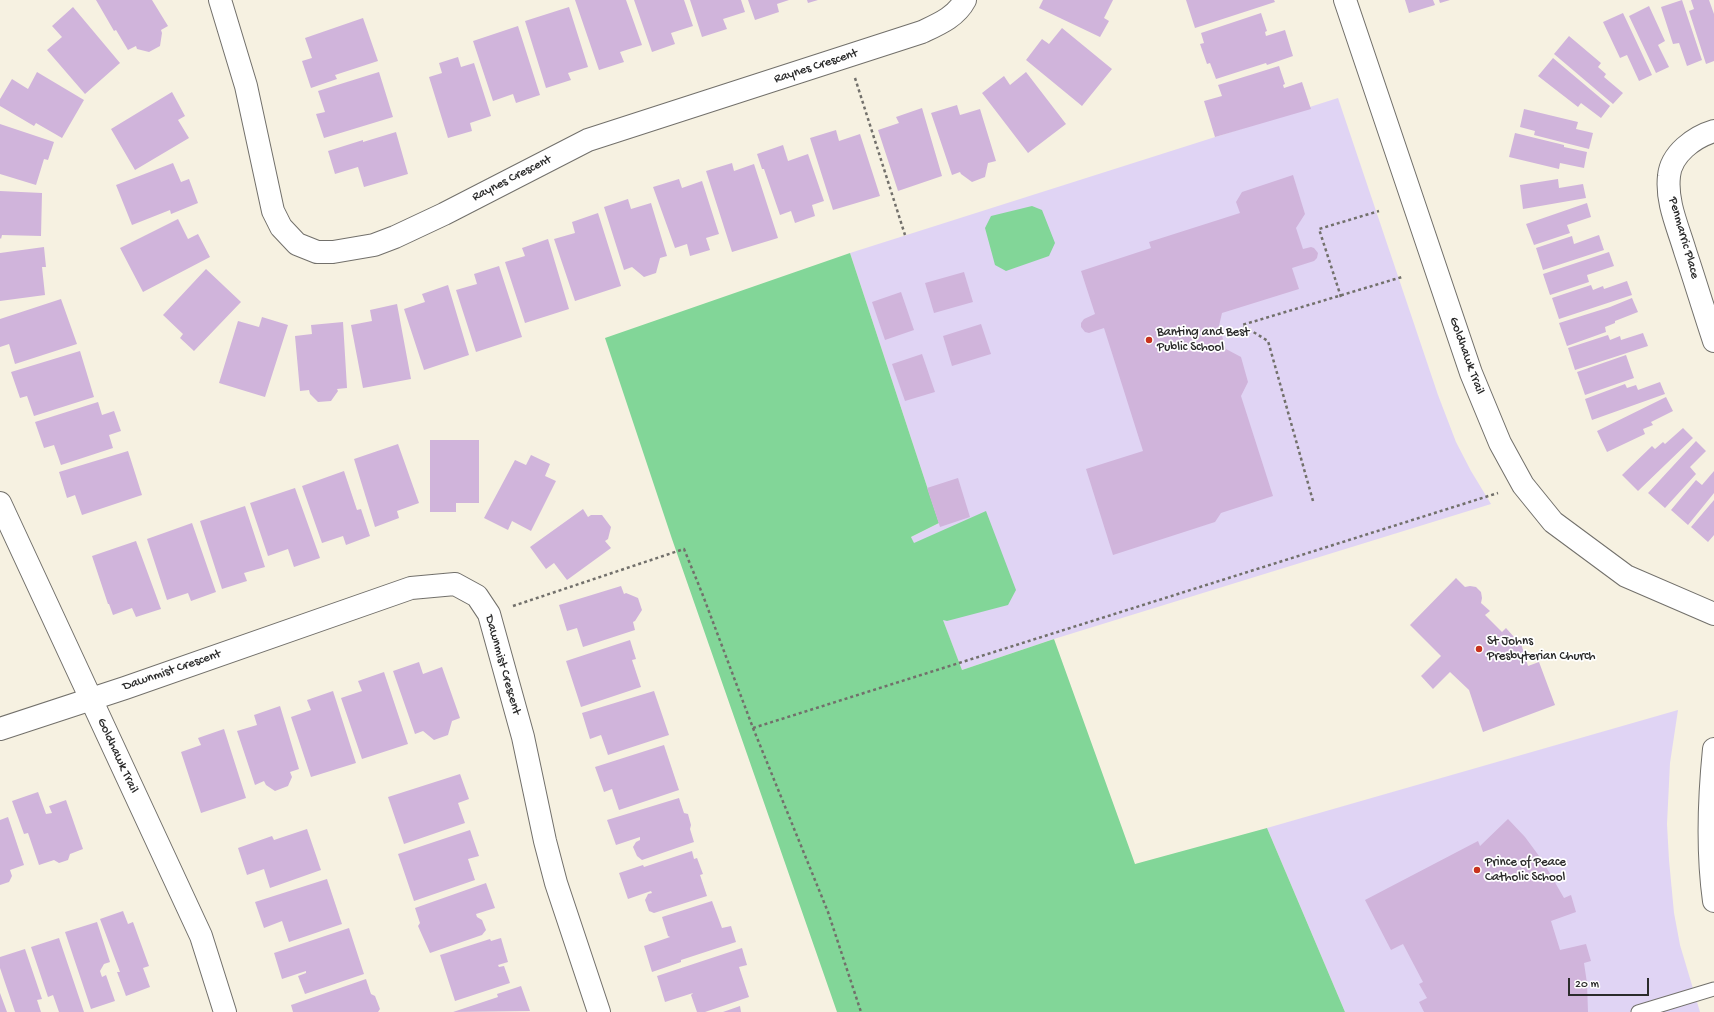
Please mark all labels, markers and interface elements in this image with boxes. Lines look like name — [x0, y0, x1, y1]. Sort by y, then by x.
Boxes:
street label: Raynes Crescent — [772, 46, 860, 88]
street label: Raynes Crescent — [470, 152, 554, 206]
street label: Penmarric Place — [1664, 195, 1702, 281]
street label: Goldhawk Trail — [1445, 315, 1487, 397]
place label: Banting and Best Public School — [1157, 325, 1249, 356]
marker: Banting and Best Public School — [1144, 335, 1154, 345]
street label: Dawnmist Crescent — [480, 613, 524, 717]
place label: St Johns Presbyterian Church — [1487, 634, 1596, 665]
marker: St Johns Presbyterian Church — [1474, 644, 1484, 654]
street label: Dawnmist Crescent — [121, 647, 223, 695]
street label: Goldhawk Trail — [93, 716, 141, 796]
place label: Prince of Peace Catholic School — [1485, 855, 1566, 886]
marker: Prince of Peace Catholic School — [1472, 865, 1482, 875]
scale bar — [1570, 970, 1651, 996]
text: 20 m — [1575, 978, 1599, 992]

